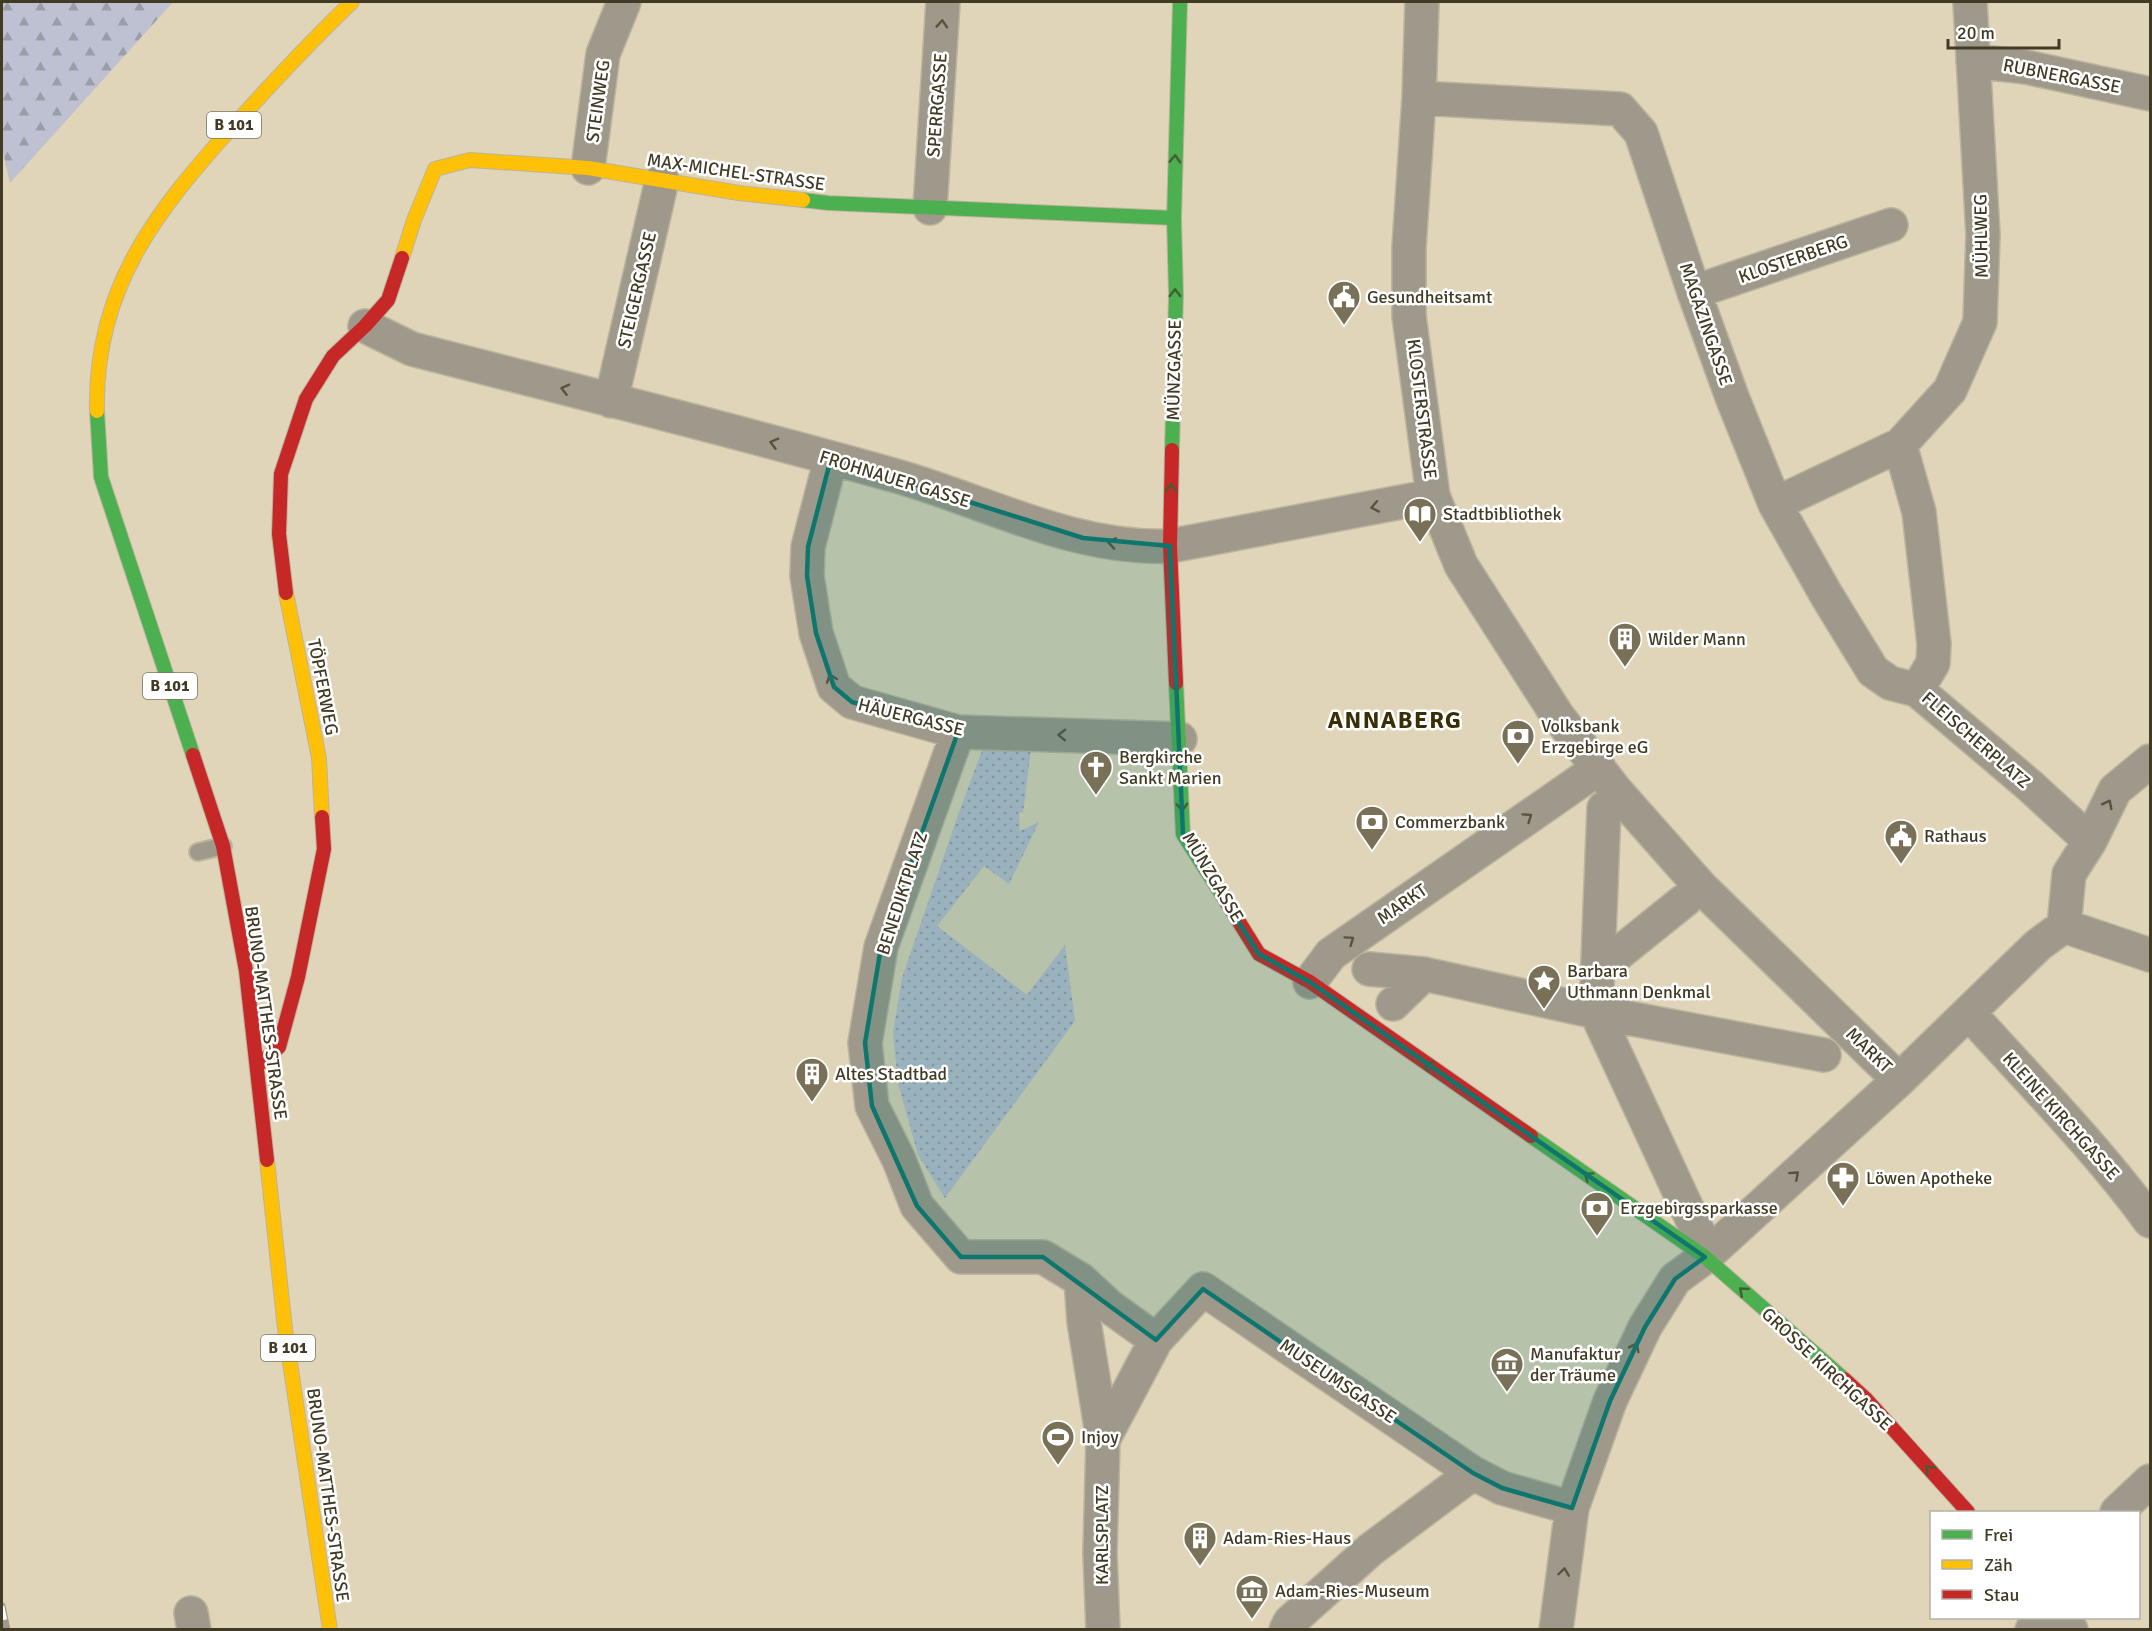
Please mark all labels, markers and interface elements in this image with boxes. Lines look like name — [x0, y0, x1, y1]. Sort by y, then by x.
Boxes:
scale bar — [1948, 12, 2059, 50]
one-way arrow — [935, 20, 948, 29]
text: 20 m — [1957, 22, 1995, 44]
street label: SPERRGASSE — [922, 52, 952, 158]
street label: RUBNERGASSE — [2001, 54, 2123, 98]
street label: STEINWEG — [581, 58, 615, 144]
road number: B 101 — [207, 112, 261, 138]
street label: MAX-MICHEL-STRASSE — [645, 149, 827, 195]
one-way arrow — [1169, 155, 1182, 164]
street label: MÜHLWEG — [1969, 194, 1993, 278]
street label: STEIGERGASSE — [613, 230, 661, 350]
street label: KLOSTERBERG — [1736, 230, 1850, 288]
street label: MAGAZINGASSE — [1675, 260, 1737, 388]
public building icon: Gesundheitsamt — [1326, 279, 1362, 326]
place label: Gesundheitsamt — [1367, 286, 1492, 308]
one-way arrow — [1169, 288, 1181, 297]
street label: MÜNZGASSE — [1162, 319, 1186, 421]
street label: KLOSTERSTRASSE — [1402, 338, 1442, 480]
one-way arrow — [560, 384, 571, 396]
one-way arrow — [769, 438, 780, 450]
street label: FROHNAUER GASSE — [817, 446, 973, 512]
one-way arrow — [1165, 483, 1177, 492]
library icon: Stadtbibliothek — [1402, 496, 1438, 543]
one-way arrow — [1371, 500, 1381, 513]
place label: Stadtbibliothek — [1443, 503, 1561, 525]
one-way arrow — [1108, 537, 1117, 549]
building icon: Wilder Mann — [1607, 621, 1643, 668]
place label: Wilder Mann — [1648, 628, 1746, 650]
street label: TÖPFERWEG — [303, 637, 343, 737]
road number: B 101 — [143, 673, 197, 699]
one-way arrow — [826, 674, 839, 684]
street label: FLEISCHERPLATZ — [1917, 687, 2035, 793]
street label: HÄUERGASSE — [856, 693, 966, 741]
district label: ANNABERG — [1328, 705, 1462, 735]
place label: Volksbank Erzgebirge eG — [1541, 715, 1648, 758]
bank icon: Volksbank Erzgebirge eG — [1500, 718, 1536, 765]
one-way arrow — [1057, 729, 1066, 742]
place label: Bergkirche Sankt Marien — [1119, 746, 1222, 789]
church icon: Bergkirche Sankt Marien — [1078, 749, 1114, 796]
one-way arrow — [2101, 800, 2113, 811]
one-way arrow — [1176, 803, 1189, 812]
bank icon: Commerzbank — [1354, 804, 1390, 851]
place label: Commerzbank — [1395, 811, 1505, 833]
one-way arrow — [1521, 813, 1532, 824]
public building icon: Rathaus — [1883, 818, 1919, 865]
place label: Rathaus — [1924, 825, 1987, 847]
street label: MÜNZGASSE — [1178, 828, 1248, 926]
street label: BENEDIKTPLATZ — [872, 829, 932, 957]
street label: MARKT — [1373, 879, 1431, 929]
street label: BRUNO-MATTHES-STRASSE — [240, 905, 292, 1121]
one-way arrow — [1344, 937, 1355, 948]
place label: Barbara Uthmann Denkmal — [1567, 960, 1711, 1003]
place icon: Barbara Uthmann Denkmal — [1526, 963, 1562, 1010]
street label: MARKT — [1841, 1023, 1897, 1077]
street label: KLEINE KIRCHGASSE — [1998, 1048, 2124, 1184]
building icon: Altes Stadtbad — [794, 1056, 830, 1103]
one-way arrow — [1424, 1060, 1434, 1072]
place label: Altes Stadtbad — [835, 1063, 947, 1085]
pharmacy icon: Löwen Apotheke — [1825, 1160, 1861, 1207]
place label: Löwen Apotheke — [1866, 1167, 1992, 1189]
one-way arrow — [1788, 1171, 1799, 1182]
one-way arrow — [1584, 1172, 1595, 1183]
bank icon: Erzgebirgssparkasse — [1579, 1190, 1615, 1237]
place label: Erzgebirgssparkasse — [1620, 1197, 1778, 1219]
one-way arrow — [1739, 1287, 1750, 1298]
street label: GROSSE KIRCHGASSE — [1757, 1303, 1897, 1435]
street label: MUSEUMSGASSE — [1276, 1334, 1400, 1428]
road number: B 101 — [261, 1335, 315, 1361]
place label: Manufaktur der Träume — [1530, 1343, 1621, 1386]
one-way arrow — [1628, 1343, 1640, 1354]
museum icon: Manufaktur der Träume — [1489, 1346, 1525, 1393]
street label: BRUNO-MATTHES-STRASSE — [302, 1387, 354, 1603]
sports icon: Injoy — [1040, 1419, 1076, 1466]
place label: Injoy — [1081, 1426, 1119, 1448]
one-way arrow — [1925, 1465, 1936, 1476]
street label: KARLSPLATZ — [1091, 1485, 1113, 1585]
legend — [1930, 1511, 2140, 1619]
building icon: Adam-Ries-Haus — [1182, 1520, 1218, 1567]
text: Frei — [1984, 1524, 2013, 1546]
place label: Adam-Ries-Haus — [1223, 1527, 1351, 1549]
text: Zäh — [1984, 1554, 2013, 1576]
one-way arrow — [1557, 1567, 1569, 1576]
museum icon: Adam-Ries-Museum — [1234, 1573, 1270, 1620]
place label: Adam-Ries-Museum — [1275, 1580, 1430, 1602]
text: Stau — [1984, 1584, 2019, 1606]

